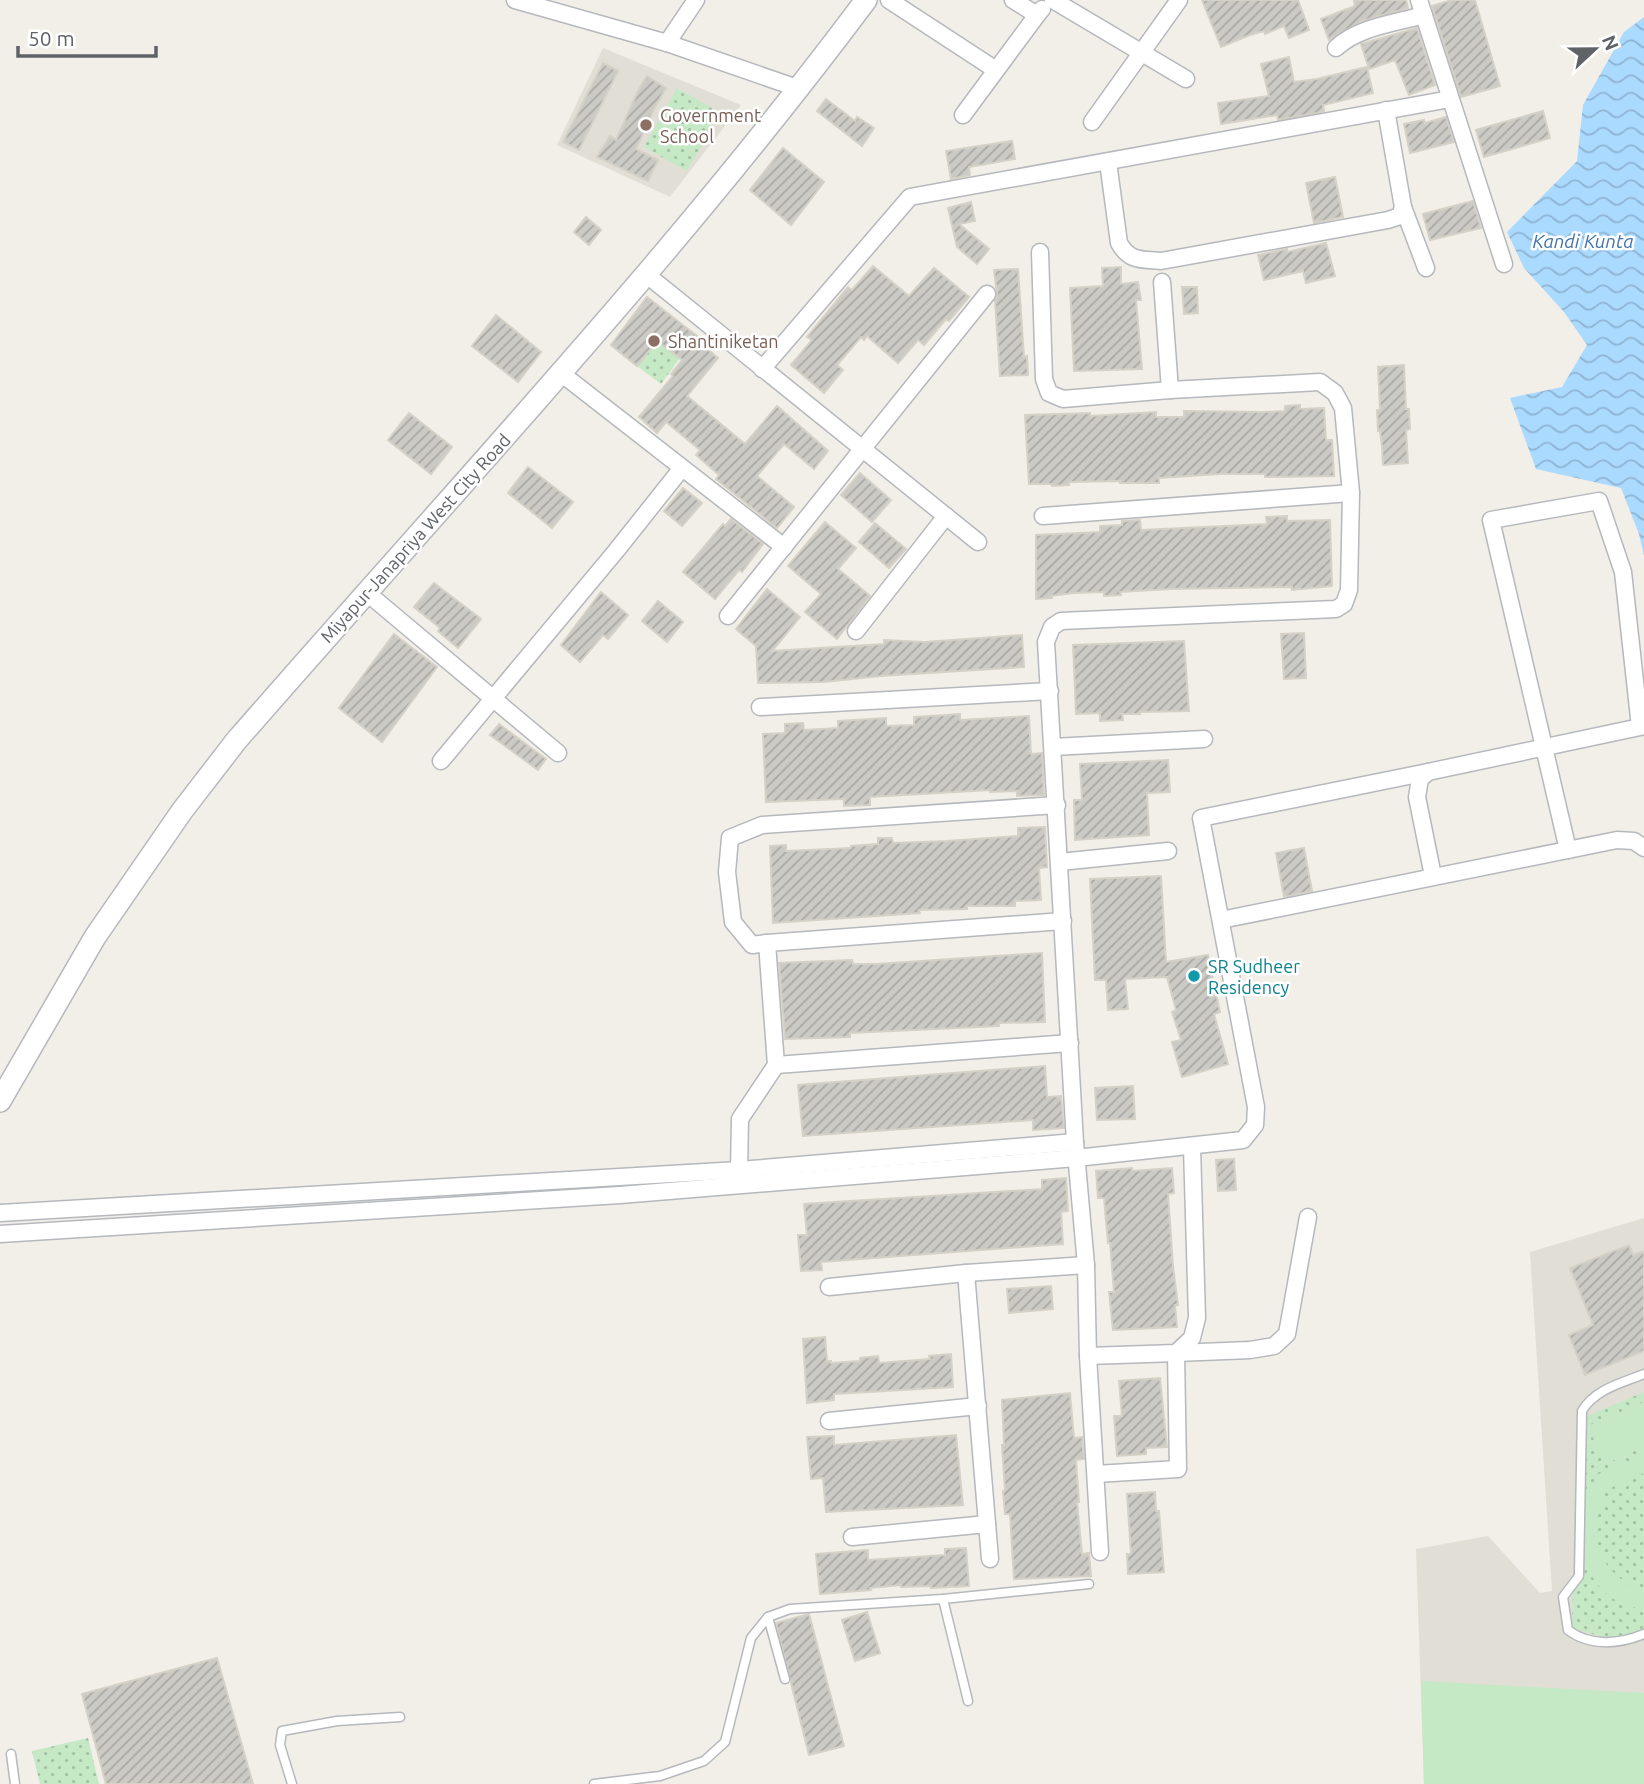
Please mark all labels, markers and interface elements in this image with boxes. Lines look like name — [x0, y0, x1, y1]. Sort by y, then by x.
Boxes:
scale bar — [18, 14, 156, 58]
north arrow — [1560, 14, 1630, 84]
text: 50 m — [28, 26, 75, 50]
text: N — [1598, 32, 1624, 53]
place label: Government School — [660, 105, 761, 146]
marker: Government School — [638, 117, 654, 133]
water label: Kandi Kunta — [1532, 230, 1634, 252]
place label: Shantiniketan — [668, 331, 779, 351]
marker: Shantiniketan — [646, 333, 662, 349]
street label: Miyapur-Janapriya West City Road — [316, 430, 514, 646]
place label: SR Sudheer Residency — [1208, 956, 1300, 997]
marker: SR Sudheer Residency — [1186, 968, 1202, 984]

